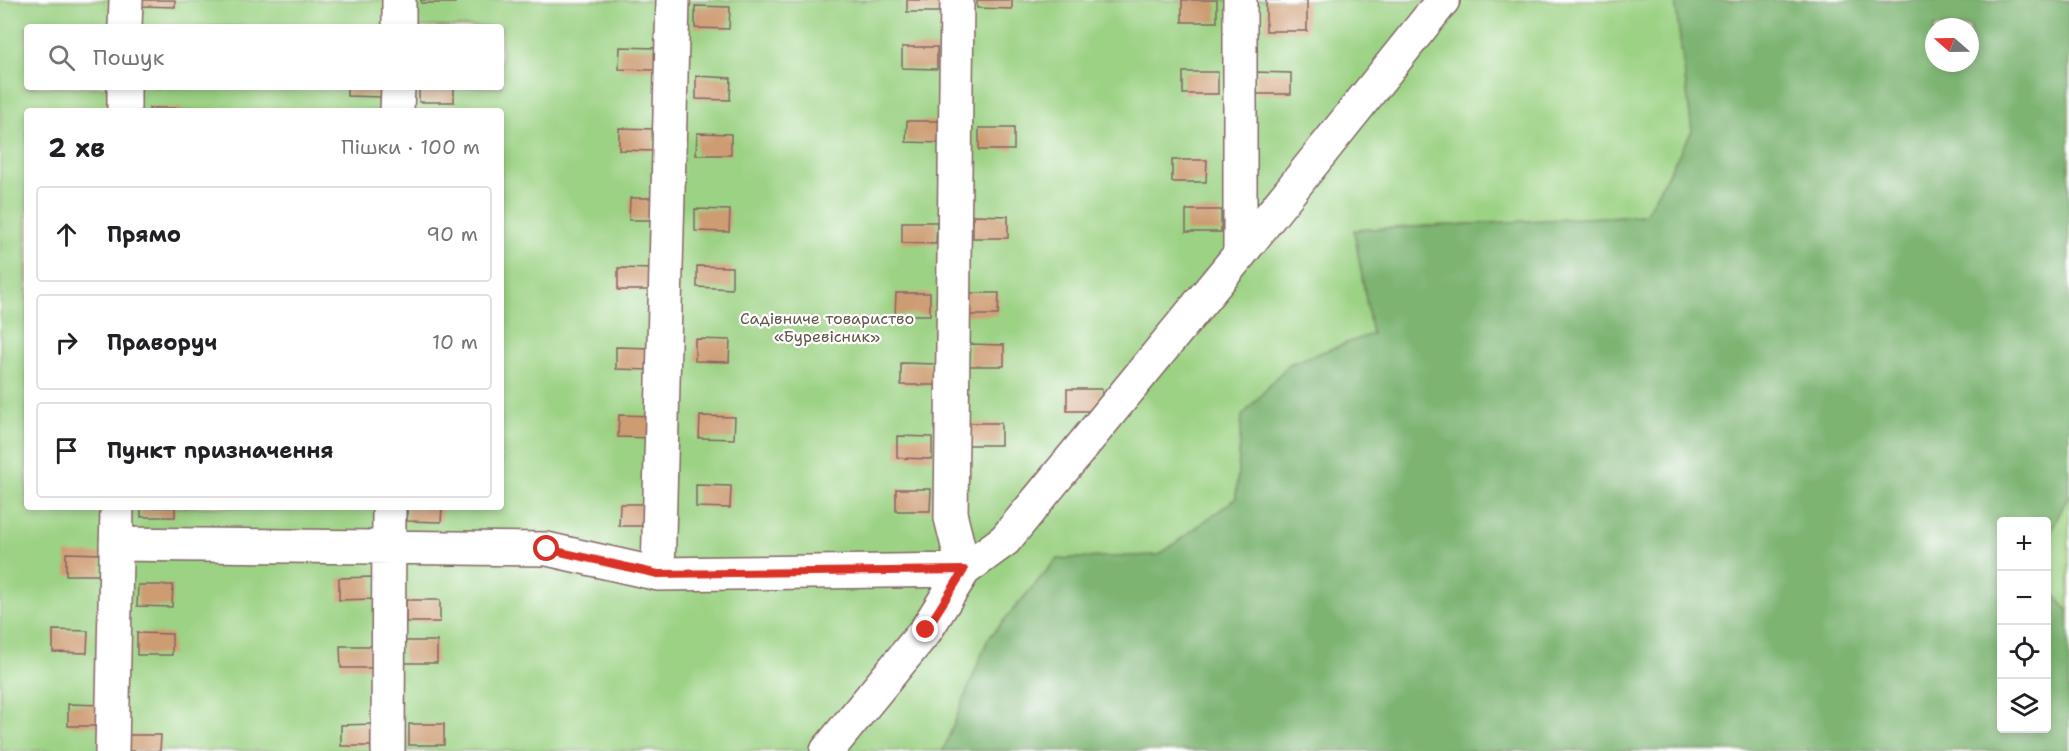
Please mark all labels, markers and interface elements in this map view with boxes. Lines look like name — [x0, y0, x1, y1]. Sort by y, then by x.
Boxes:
north arrow — [1925, 18, 1979, 72]
search box — [24, 24, 504, 90]
icon: search — [45, 41, 78, 74]
text: Пошук — [93, 43, 164, 72]
text: 2 хв — [48, 130, 105, 165]
text: Пішки · 100 m — [341, 134, 480, 160]
icon: ahead — [50, 218, 83, 251]
text: Прямо — [107, 220, 181, 249]
text: 90 m — [426, 221, 478, 247]
park label: Садівниче товариство «Буревісник» — [740, 308, 914, 347]
icon: right — [50, 326, 83, 359]
text: Праворуч — [107, 328, 217, 357]
text: 10 m — [432, 329, 478, 355]
icon: arrive — [50, 434, 83, 467]
text: Пункт призначення — [107, 436, 334, 465]
map controls — [1997, 517, 2051, 733]
button: + — [1997, 517, 2051, 571]
route start — [533, 535, 559, 561]
button: − — [1997, 571, 2051, 625]
route end — [912, 616, 938, 642]
button: locate — [1997, 625, 2051, 679]
button: layers — [1997, 679, 2051, 733]

